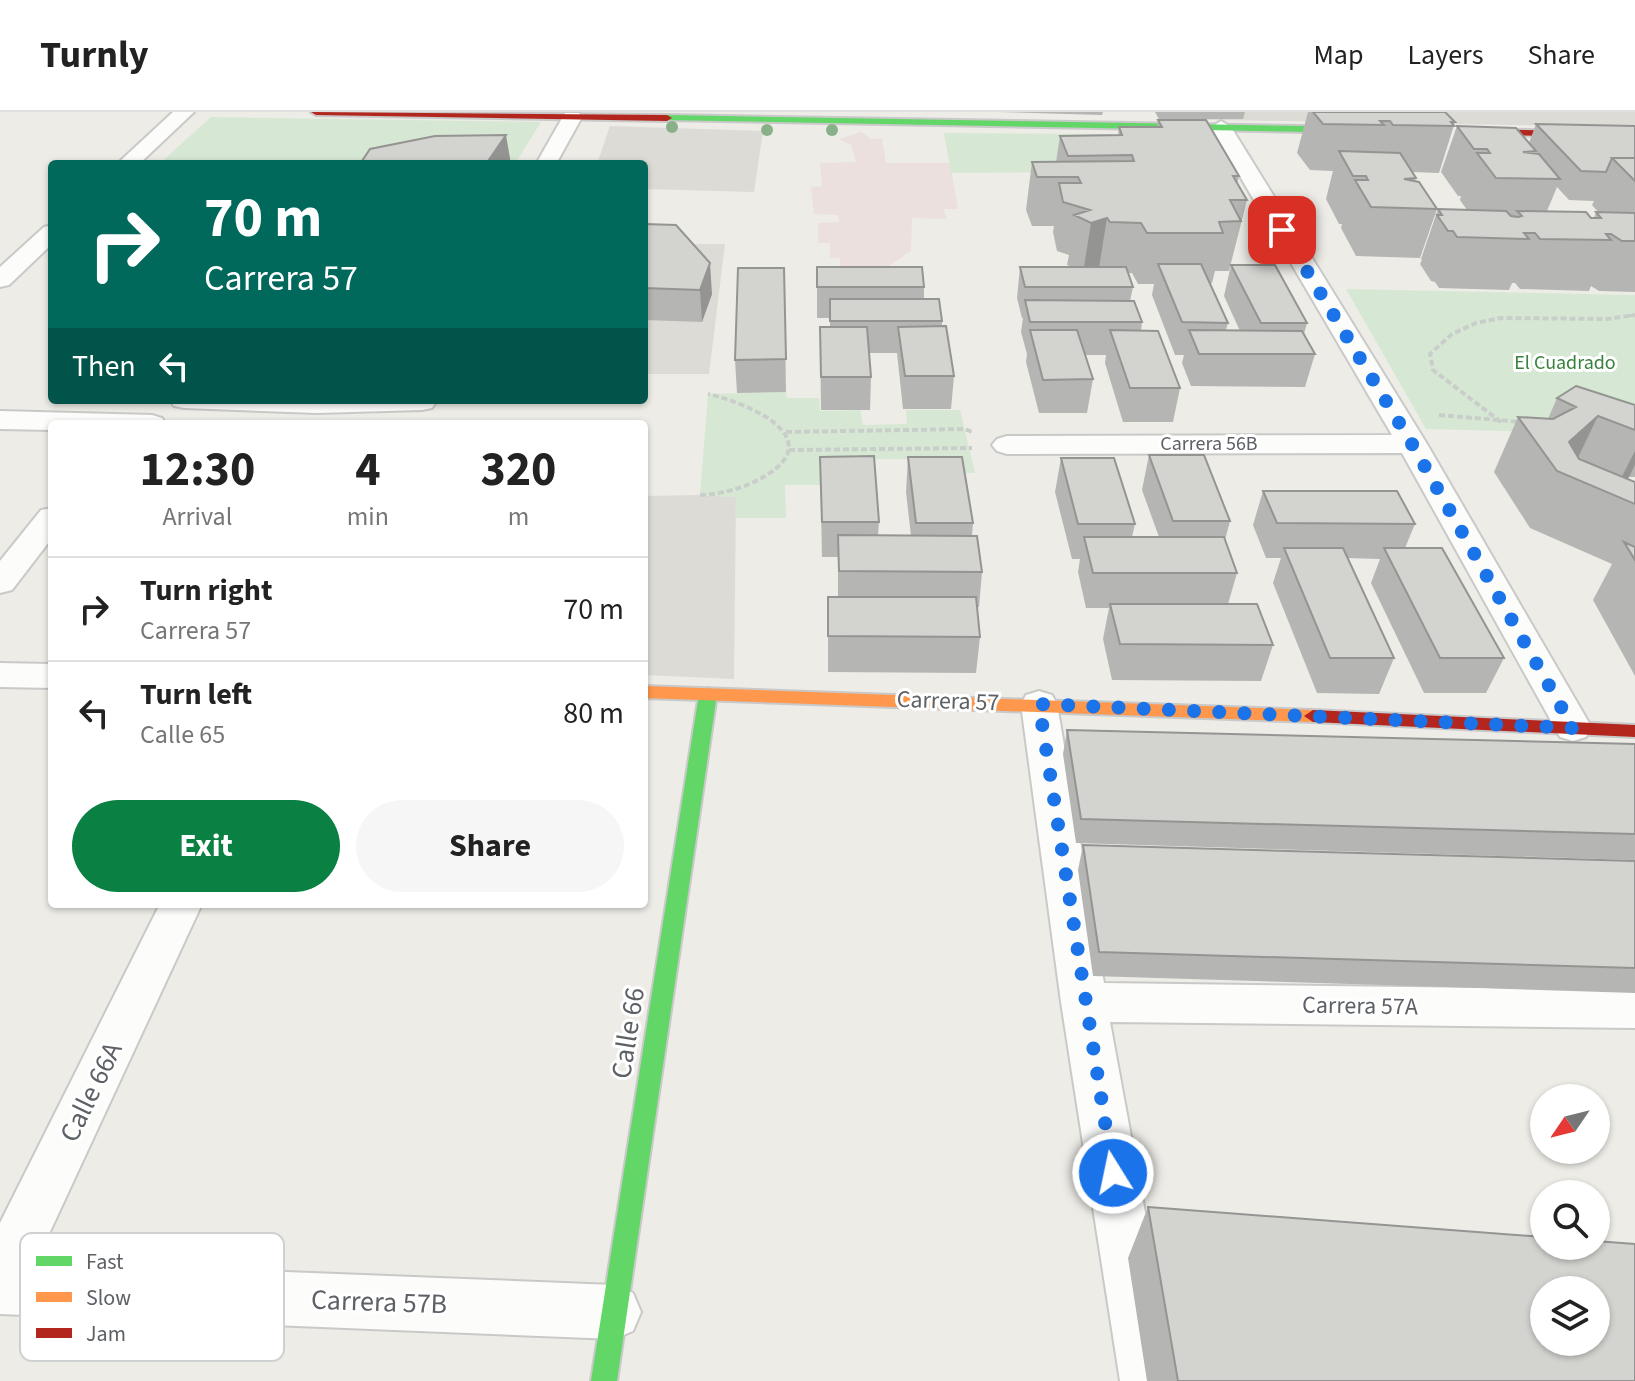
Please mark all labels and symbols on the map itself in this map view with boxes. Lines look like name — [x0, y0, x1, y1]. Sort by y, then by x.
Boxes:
pin — [1248, 196, 1316, 264]
park label: El Cuadrado — [1514, 349, 1616, 377]
street label: Carrera 56B — [1160, 430, 1258, 458]
street label: Carrera 57 — [896, 682, 1000, 720]
street label: Calle 66 — [601, 985, 655, 1081]
street label: Carrera 57A — [1302, 987, 1418, 1025]
street label: Calle 66A — [50, 1034, 133, 1149]
north arrow — [1530, 1084, 1610, 1164]
position arrow — [1071, 1131, 1155, 1215]
legend — [20, 1233, 284, 1361]
text: Fast — [86, 1246, 124, 1278]
street label: Carrera 57B — [310, 1280, 448, 1324]
text: Slow — [86, 1282, 131, 1314]
text: Jam — [86, 1318, 126, 1350]

